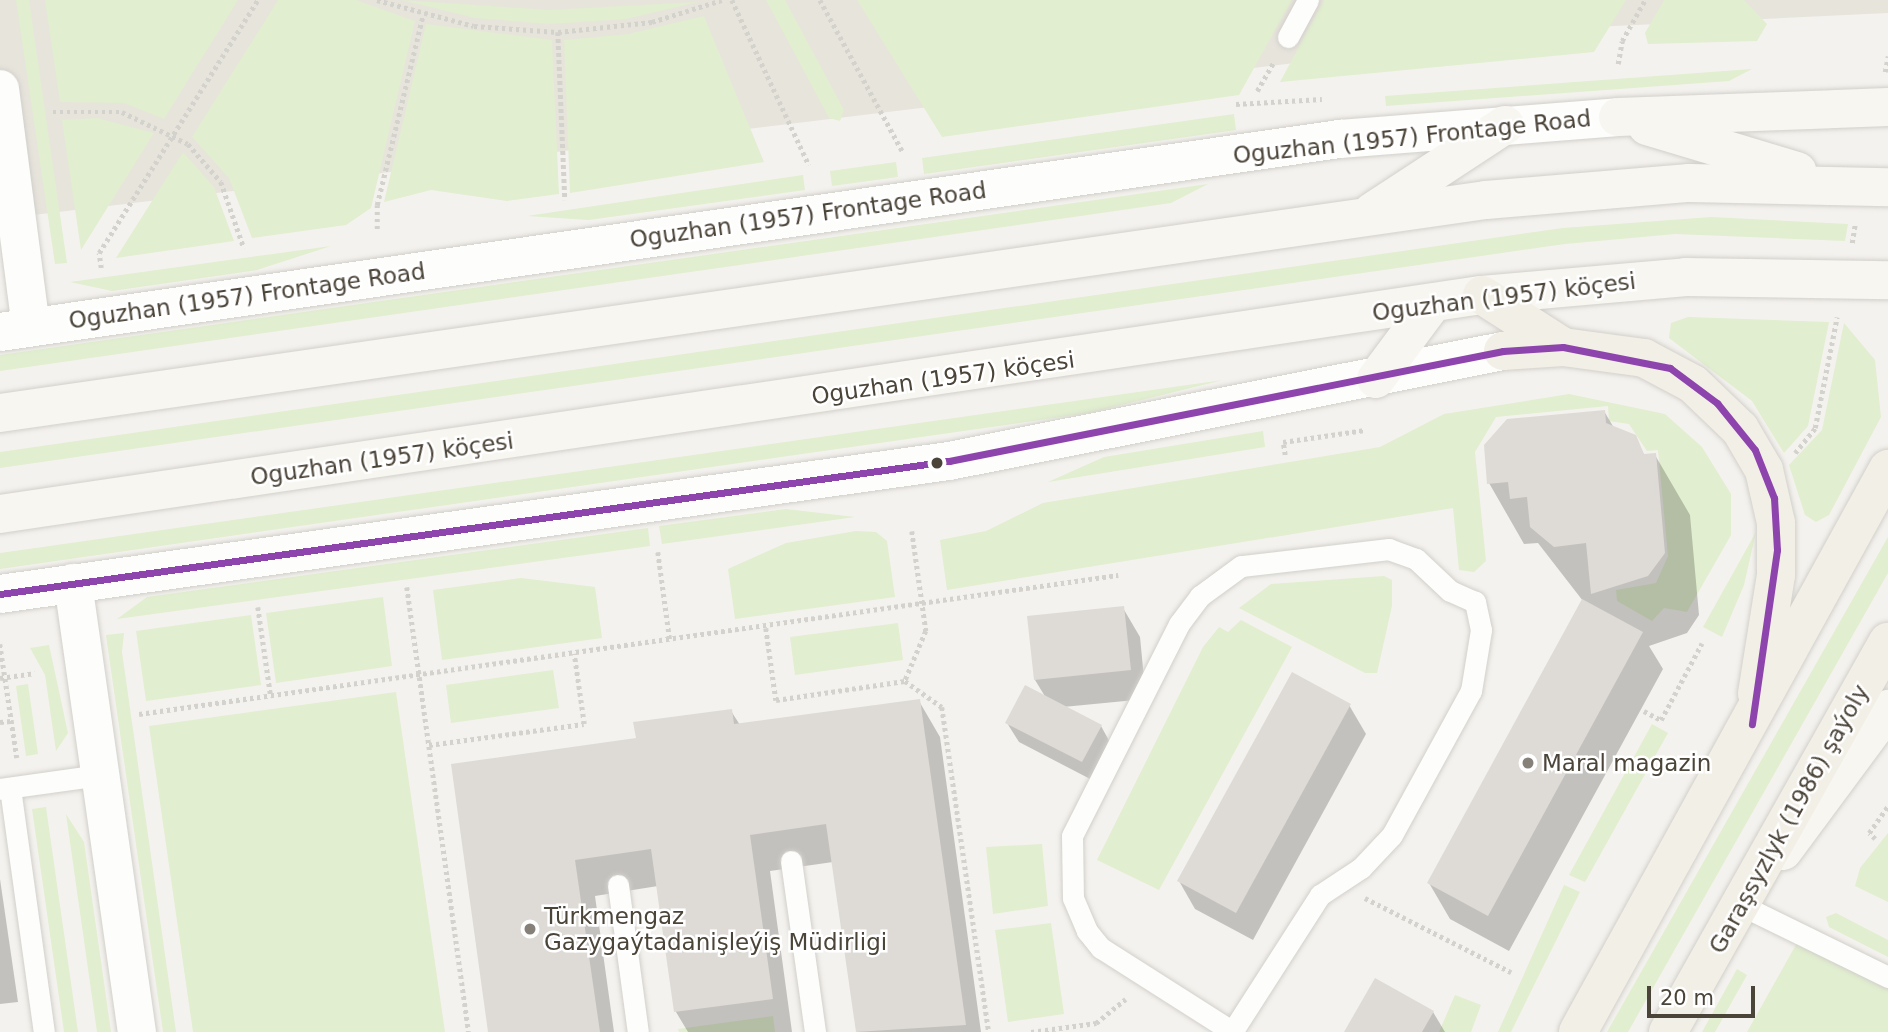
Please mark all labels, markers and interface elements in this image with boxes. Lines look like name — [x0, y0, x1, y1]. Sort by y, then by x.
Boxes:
street label: Oguzhan (1957) Frontage Road — [1232, 104, 1592, 170]
street label: Oguzhan (1957) Frontage Road — [628, 176, 988, 254]
street label: Oguzhan (1957) Frontage Road — [67, 257, 427, 335]
street label: Oguzhan (1957) köçesi — [1371, 267, 1637, 327]
street label: Oguzhan (1957) köçesi — [810, 346, 1076, 410]
street label: Oguzhan (1957) köçesi — [249, 427, 515, 491]
unlabelled marker — [930, 456, 944, 470]
street label: Garaşsyzlyk (1986) şaýoly — [1703, 680, 1875, 958]
place label: Maral magazin — [1542, 749, 1711, 777]
marker: Maral magazin — [1520, 755, 1536, 771]
place label: Türkmengaz Gazygaýtadanişleýiş Müdirligi — [544, 902, 887, 956]
marker: Türkmengaz Gazygaýtadanişleýiş Müdirligi — [522, 921, 538, 937]
scale bar — [1650, 972, 1758, 1016]
text: 20 m — [1660, 986, 1714, 1010]

